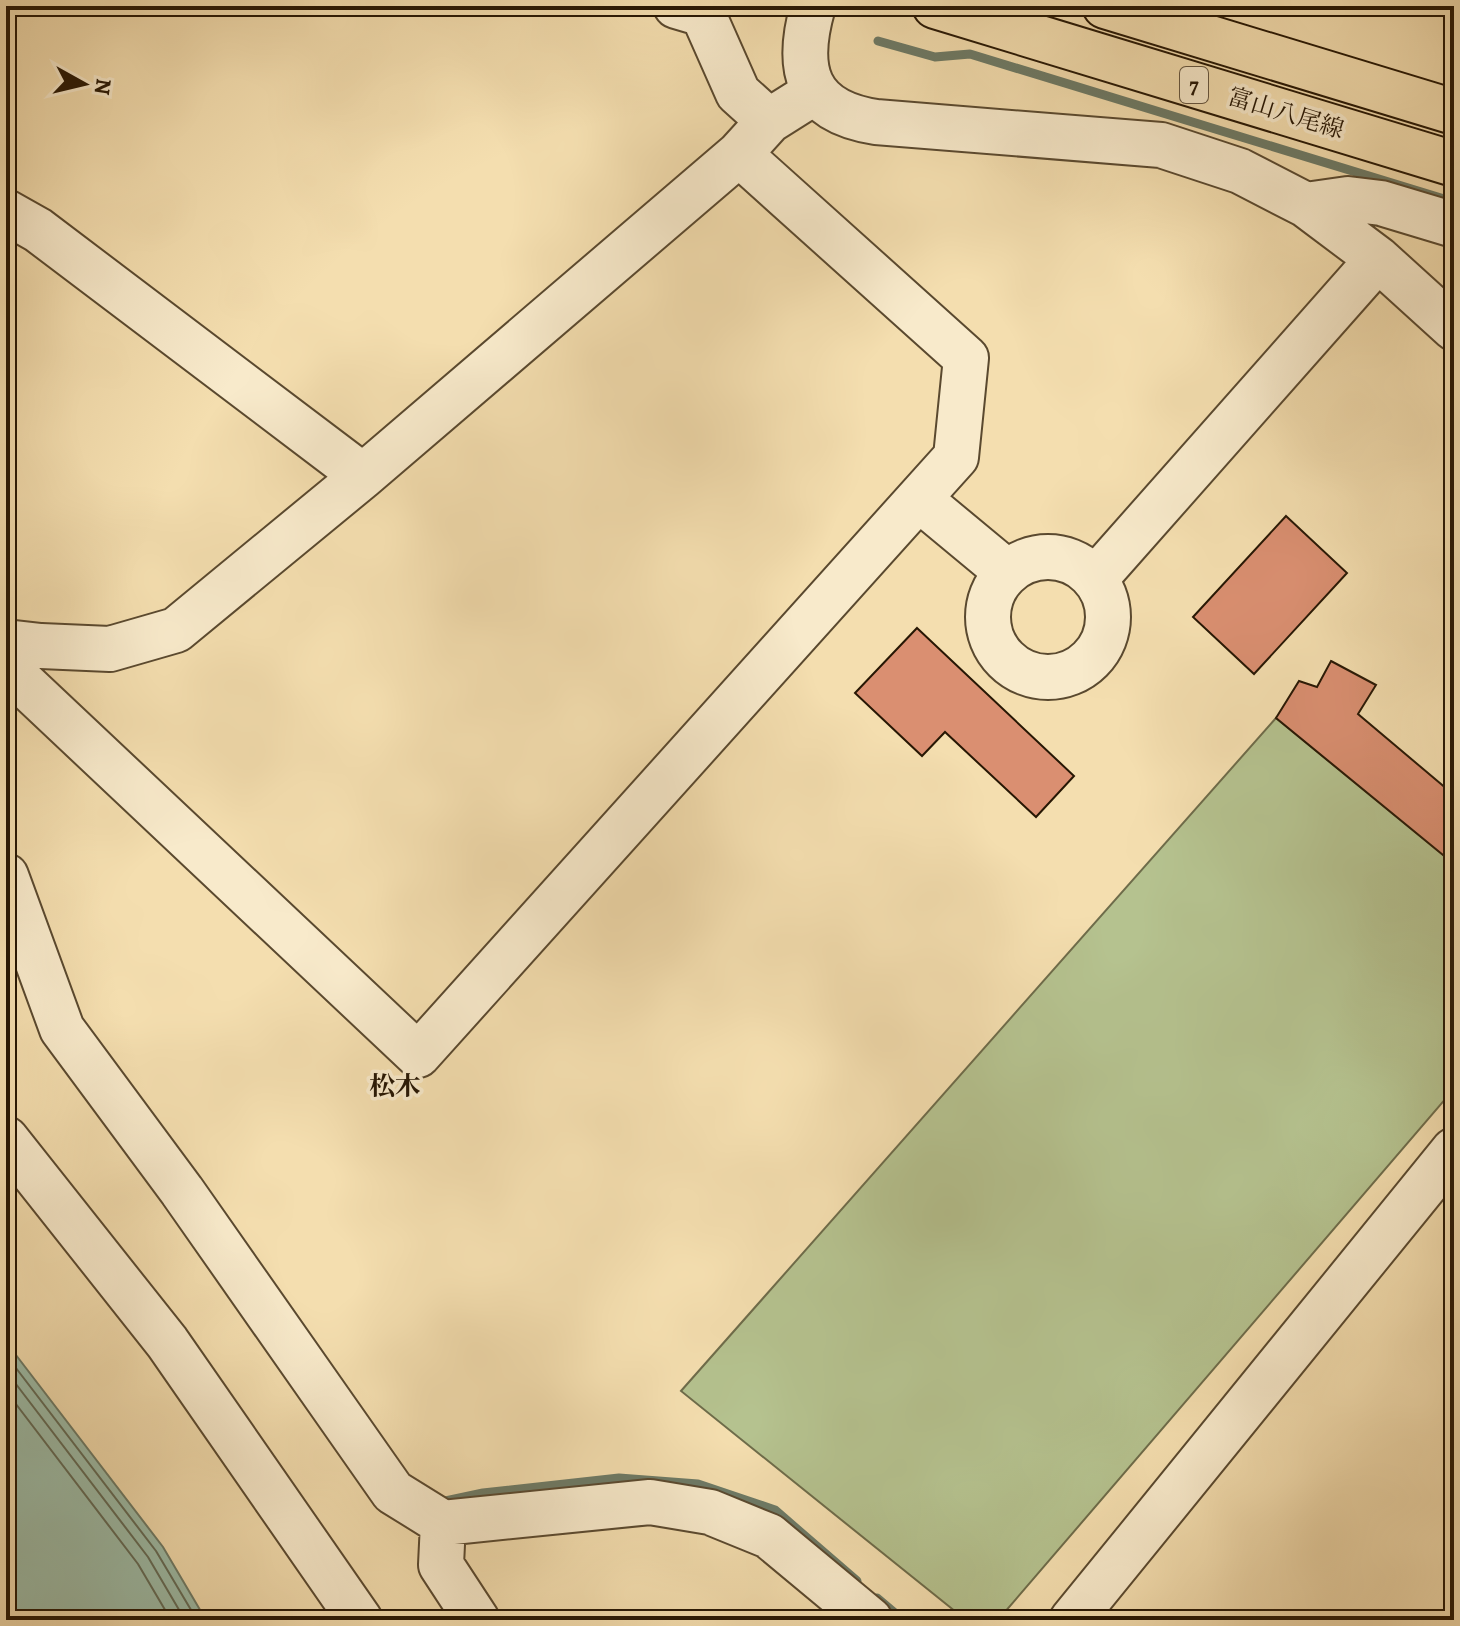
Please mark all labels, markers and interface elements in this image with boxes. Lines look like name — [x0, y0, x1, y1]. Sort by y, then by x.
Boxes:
north arrow — [44, 44, 124, 124]
road number: 7 — [1180, 67, 1208, 103]
text: N — [87, 77, 119, 97]
street label: 富山八尾線 — [1224, 80, 1348, 146]
district label: 松木 — [369, 1069, 421, 1104]

